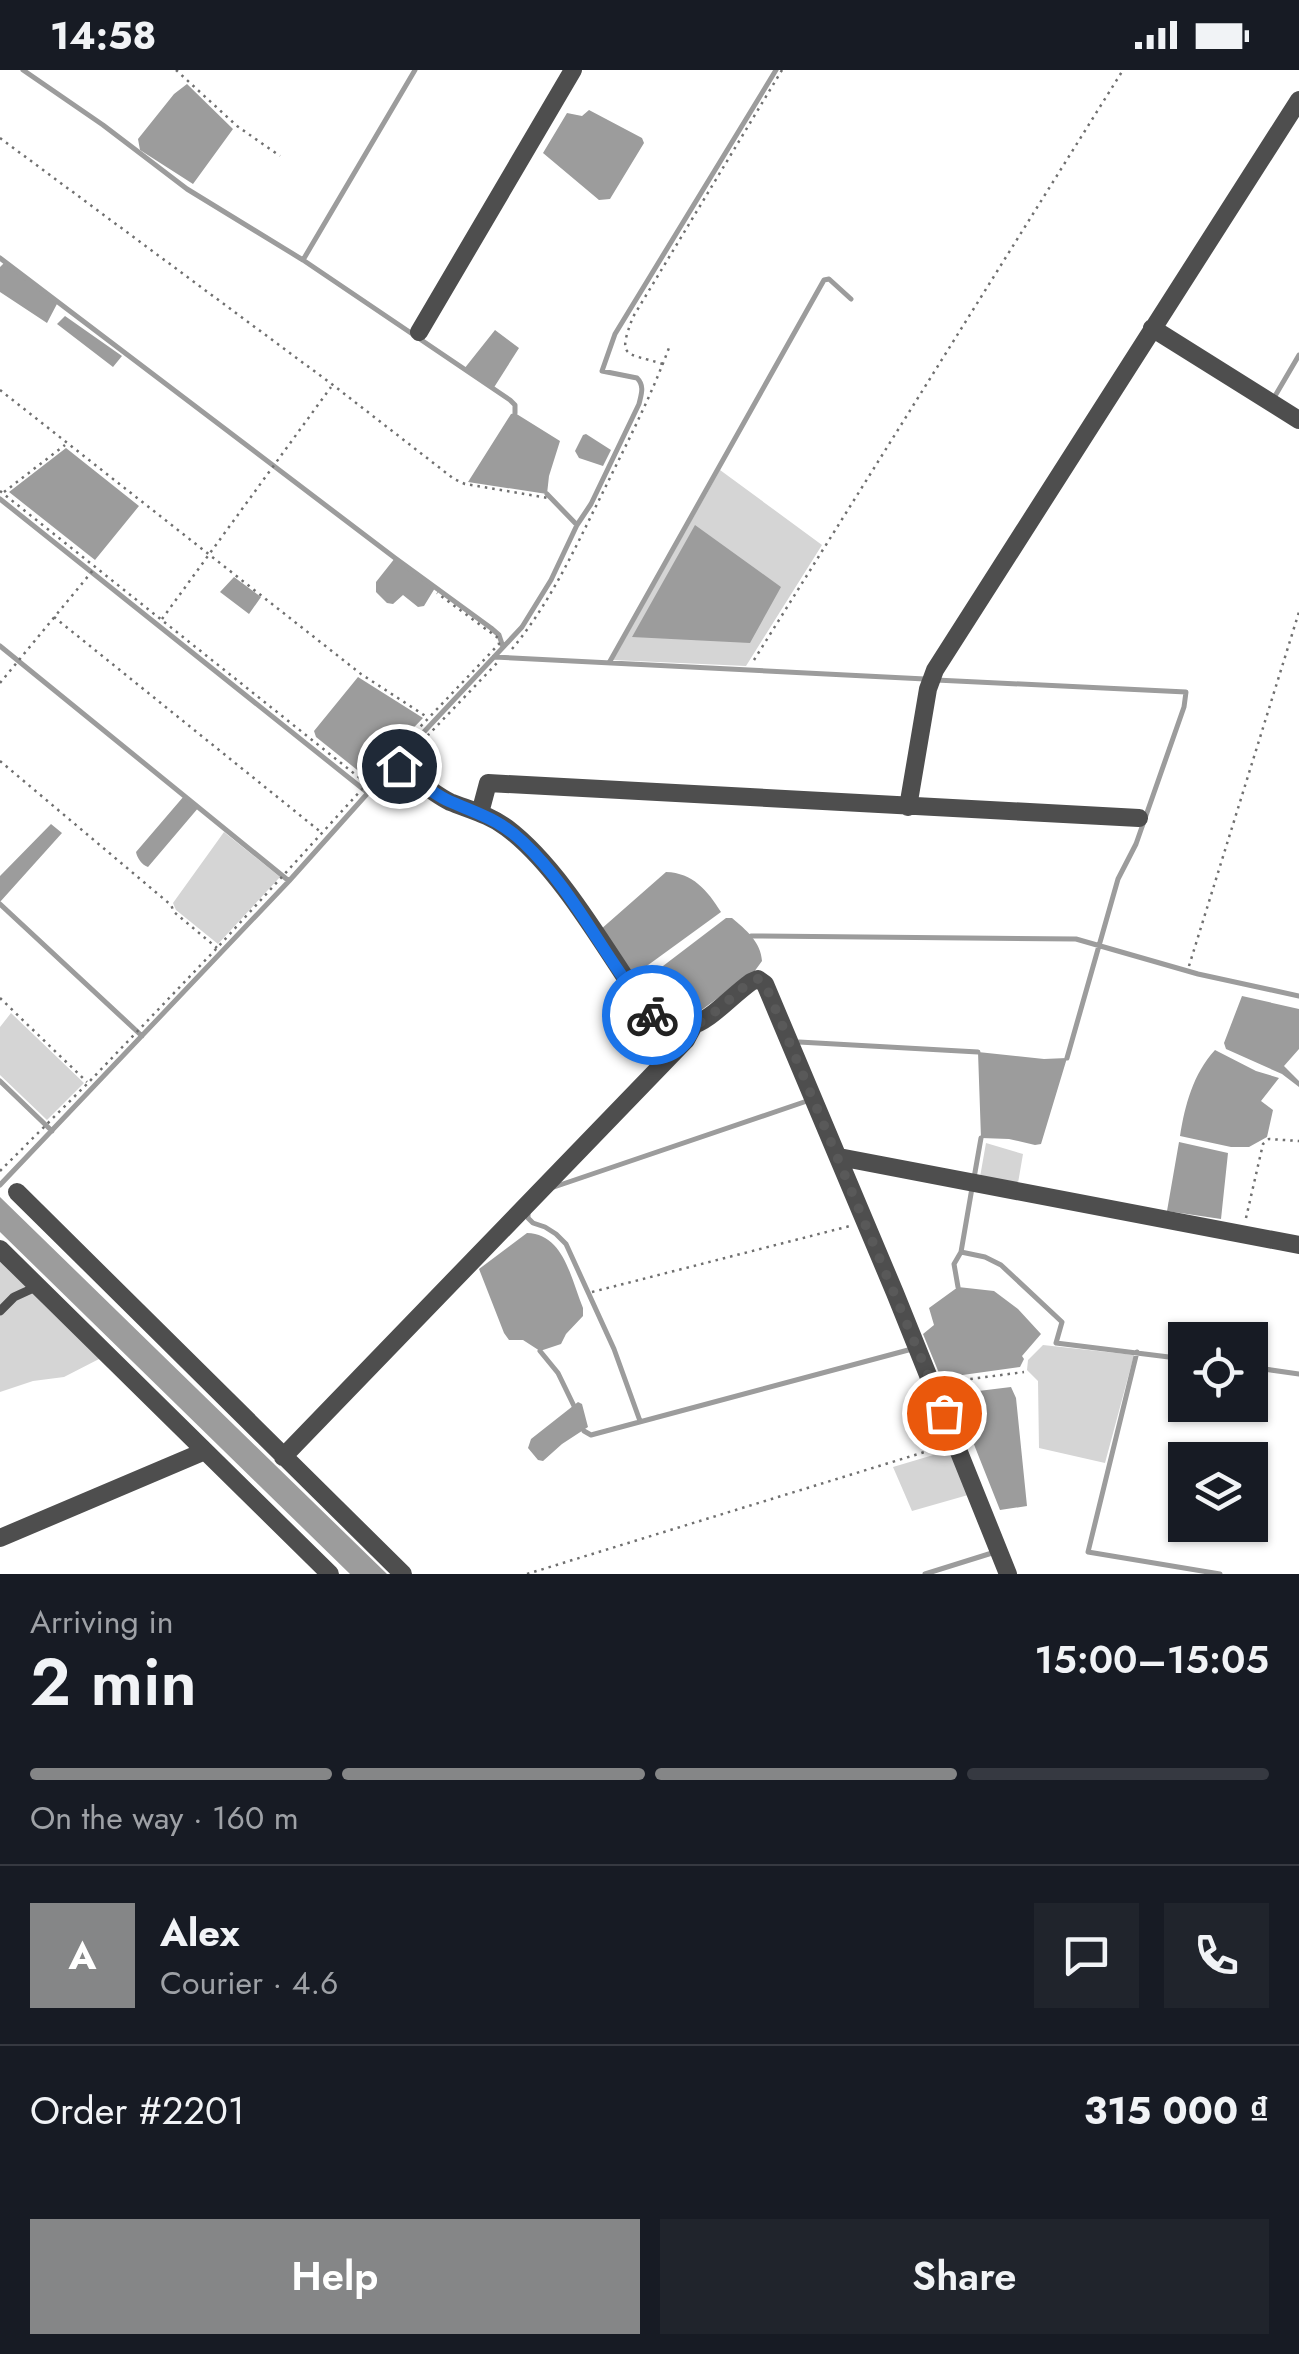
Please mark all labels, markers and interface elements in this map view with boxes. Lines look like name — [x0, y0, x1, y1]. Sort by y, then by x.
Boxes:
text: 14:58 — [50, 8, 156, 63]
pin — [357, 724, 442, 809]
icon: home — [372, 739, 427, 794]
courier — [602, 965, 702, 1065]
icon: bike — [625, 988, 680, 1043]
map controls — [1168, 1322, 1268, 1542]
button: locate — [1168, 1322, 1268, 1422]
pin — [902, 1371, 987, 1456]
icon: bag — [917, 1386, 972, 1441]
button: layers — [1168, 1442, 1268, 1542]
text: Arriving in — [30, 1599, 174, 1645]
text: 15:00–15:05 — [1035, 1632, 1269, 1687]
text: 2 min — [30, 1635, 197, 1729]
text: On the way · 160 m — [30, 1795, 299, 1841]
button: chat — [1034, 1903, 1139, 2008]
button: phone — [1164, 1903, 1269, 2008]
text: Alex — [160, 1905, 240, 1960]
text: A — [69, 1928, 96, 1983]
text: Courier · 4.6 — [160, 1960, 338, 2006]
text: Order #2201 — [30, 2083, 245, 2138]
text: 315 000 ₫ — [1084, 2083, 1269, 2138]
button: Help — [30, 2219, 640, 2334]
button: Share — [660, 2219, 1269, 2334]

